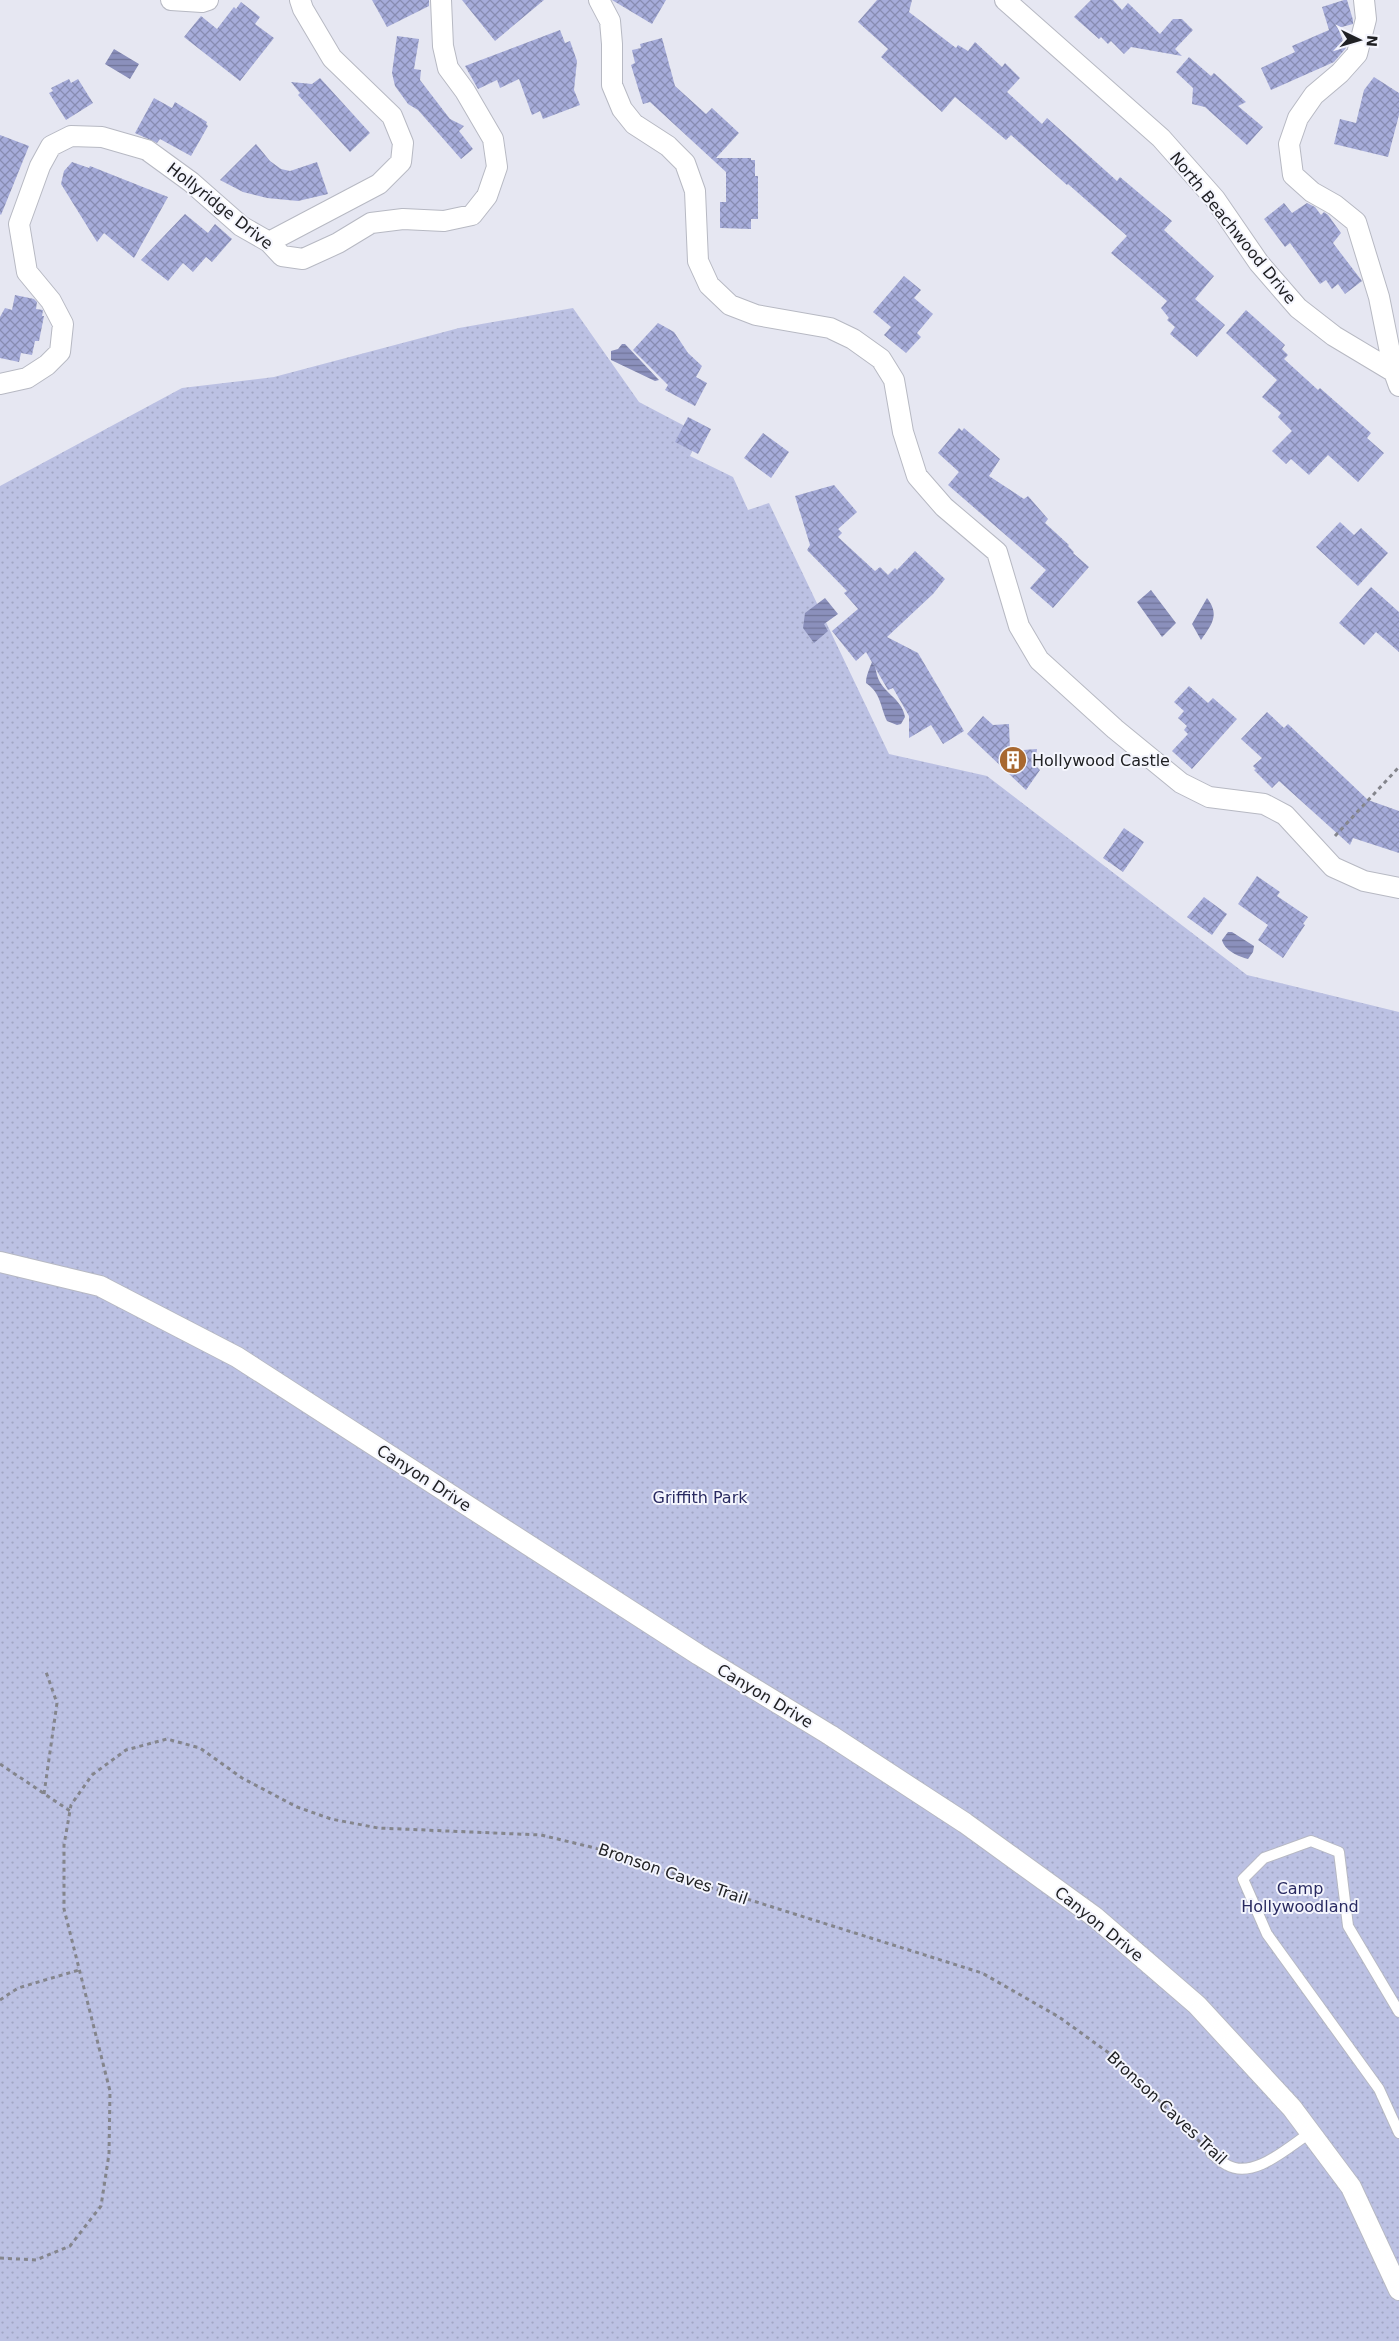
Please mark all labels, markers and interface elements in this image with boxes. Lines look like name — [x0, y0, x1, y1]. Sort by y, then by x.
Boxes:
north arrow — [1334, 15, 1384, 65]
text: N — [1363, 35, 1380, 48]
street label: North Beachwood Drive — [1166, 148, 1300, 308]
street label: Hollyridge Drive — [163, 159, 277, 253]
building icon: Hollywood Castle — [998, 745, 1028, 775]
place label: Hollywood Castle — [1032, 751, 1170, 770]
street label: Canyon Drive — [373, 1441, 475, 1515]
park label: Griffith Park — [653, 1488, 748, 1507]
street label: Canyon Drive — [714, 1660, 816, 1732]
street label: Bronson Caves Trail — [596, 1839, 750, 1909]
park label: Camp Hollywoodland — [1241, 1879, 1359, 1916]
street label: Canyon Drive — [1051, 1883, 1147, 1965]
street label: Bronson Caves Trail — [1103, 2048, 1231, 2168]

